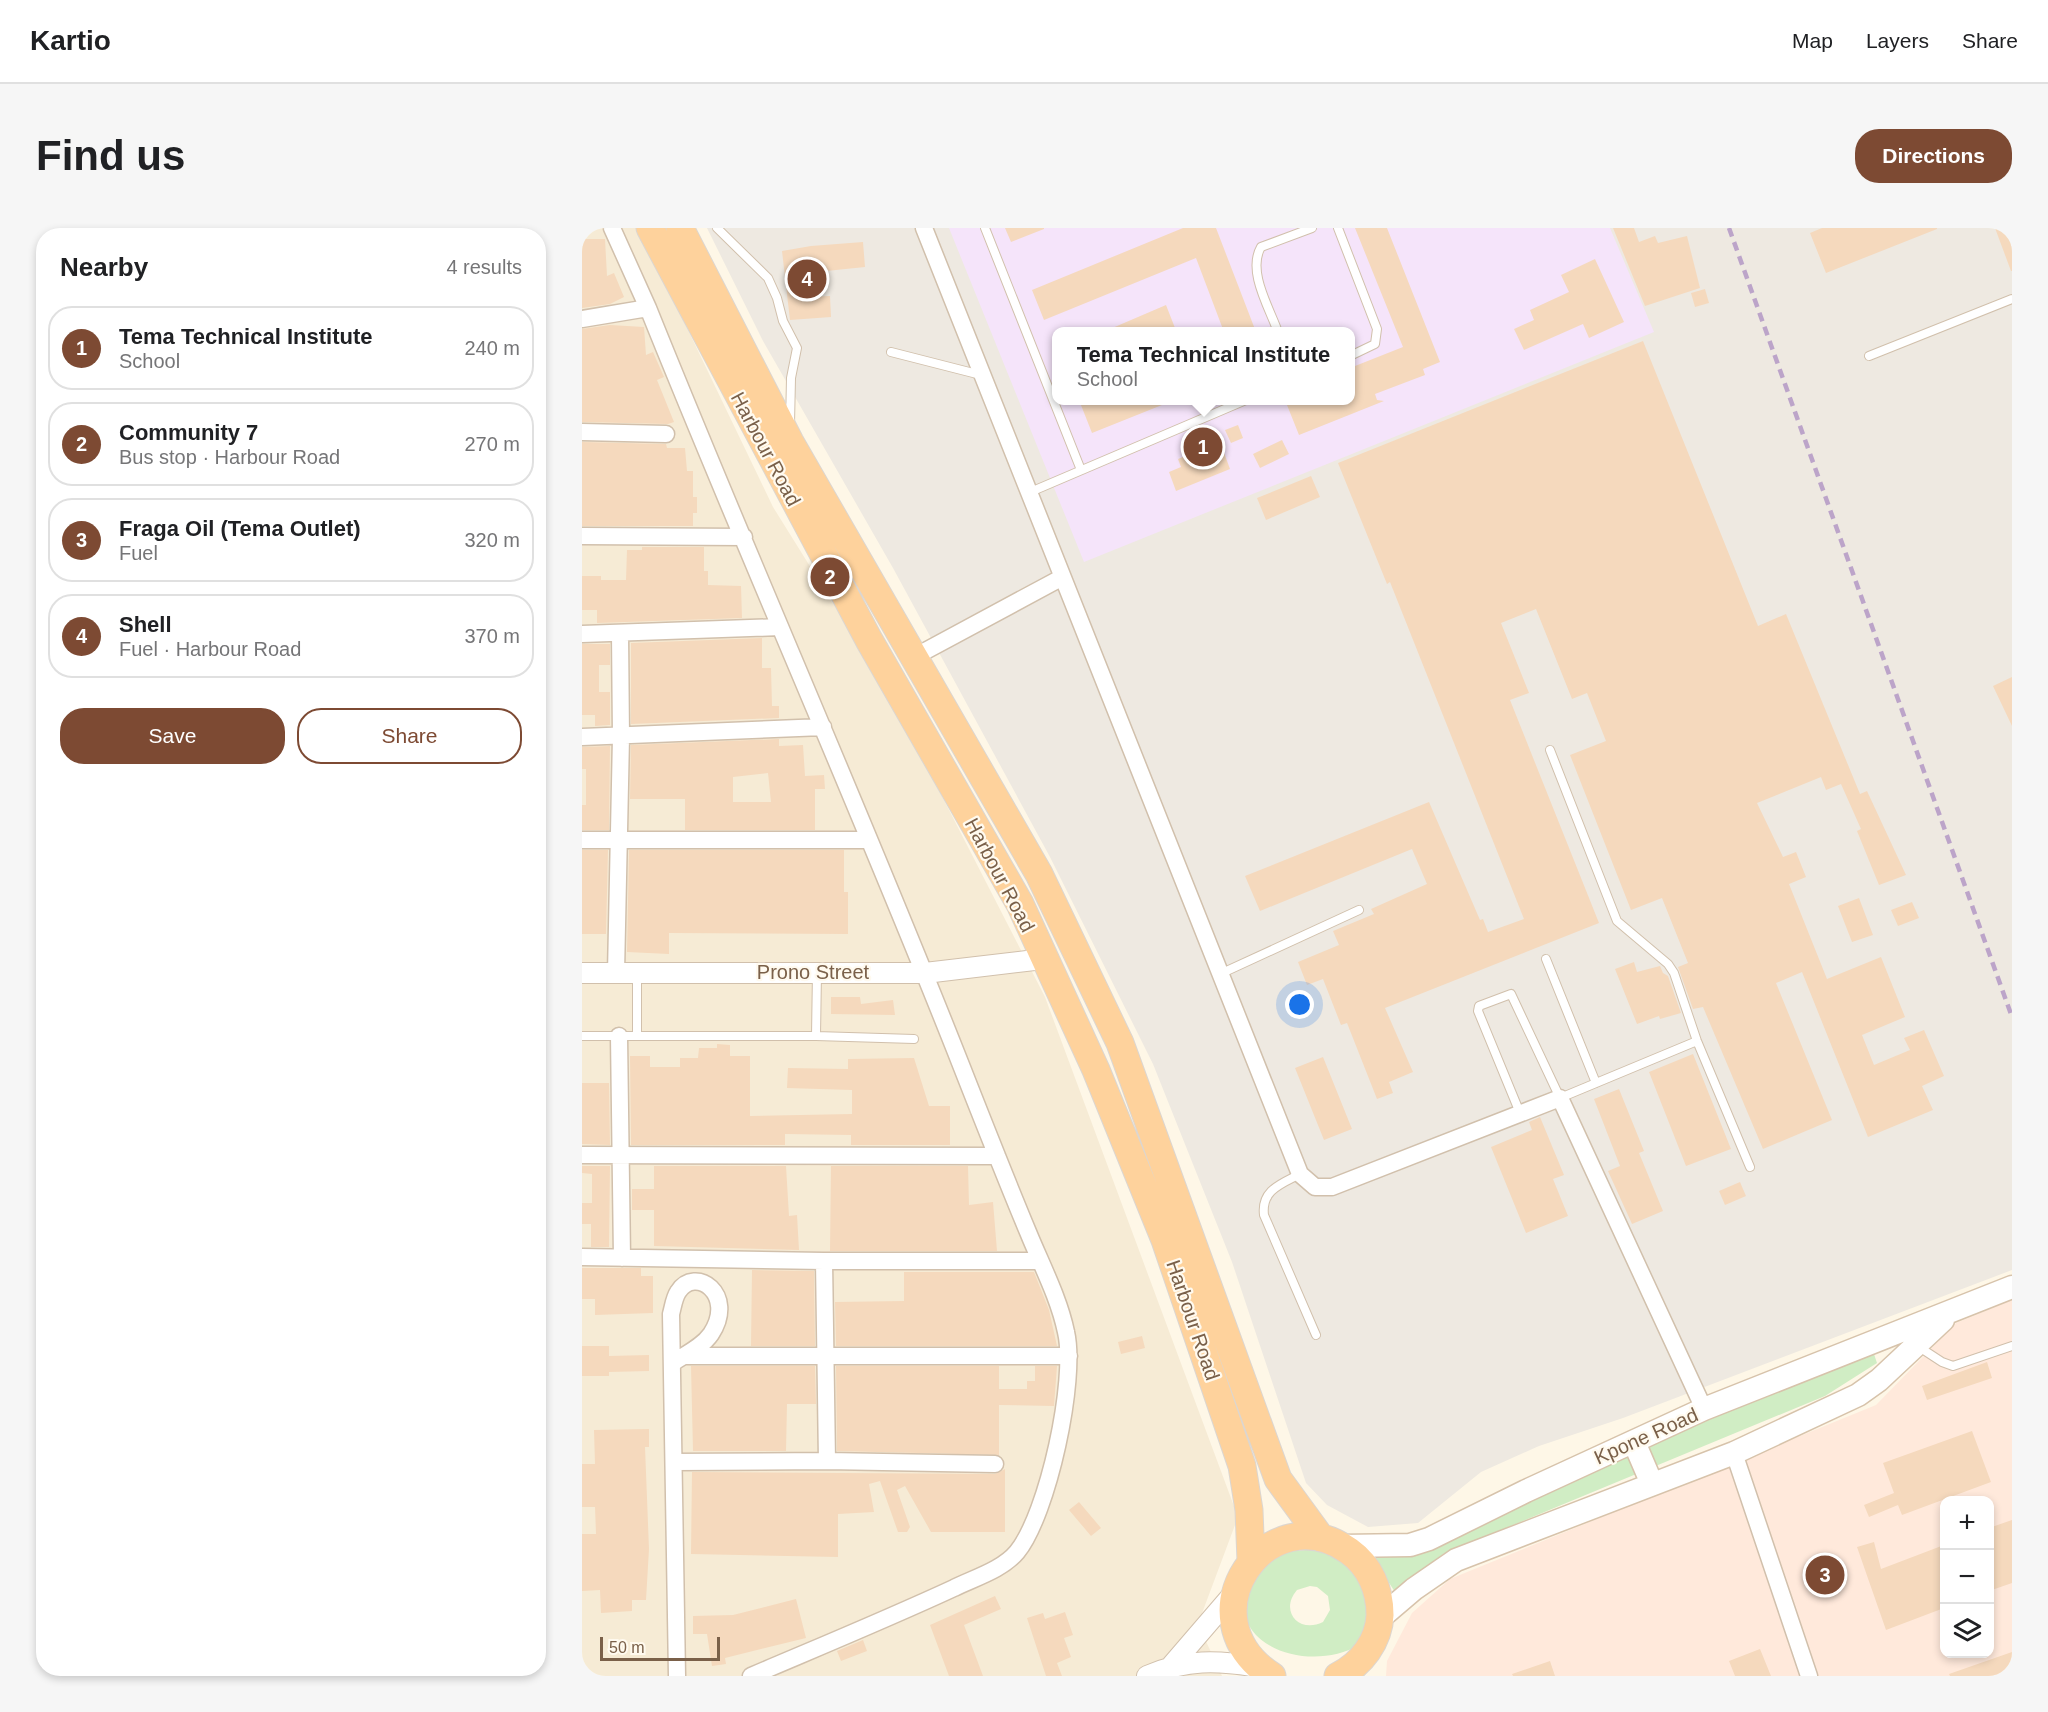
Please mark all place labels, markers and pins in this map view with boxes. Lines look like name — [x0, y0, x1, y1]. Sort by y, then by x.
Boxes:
pin: 4 — [788, 256, 826, 302]
pin: 1 — [1184, 424, 1222, 470]
pin: 2 — [810, 554, 850, 600]
pin: 3 — [1806, 1552, 1844, 1598]

